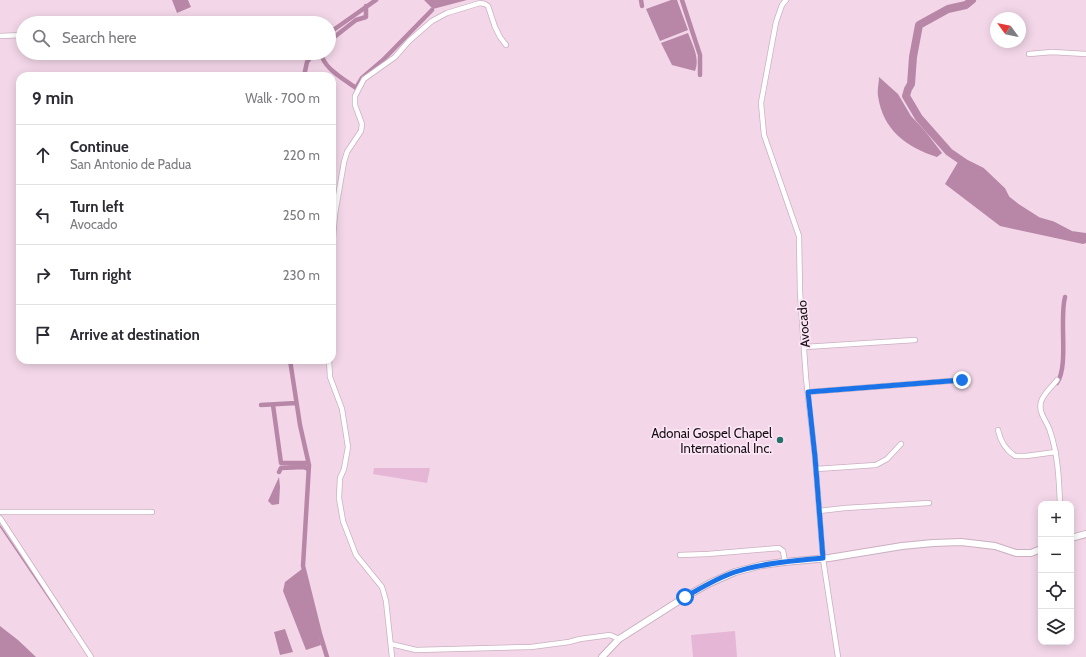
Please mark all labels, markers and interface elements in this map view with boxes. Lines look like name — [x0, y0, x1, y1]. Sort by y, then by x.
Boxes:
north arrow — [990, 12, 1026, 48]
search box — [16, 16, 336, 60]
icon: search — [30, 27, 52, 49]
text: Search here — [62, 29, 137, 47]
text: 9 min — [32, 88, 74, 108]
text: Walk · 700 m — [245, 90, 320, 106]
text: Continue — [70, 138, 129, 156]
icon: ahead — [32, 144, 54, 166]
text: 220 m — [283, 147, 320, 163]
text: San Antonio de Padua — [70, 156, 191, 172]
text: Turn left — [70, 198, 124, 216]
icon: left — [32, 204, 54, 226]
text: 250 m — [283, 207, 320, 223]
text: Avocado — [70, 216, 118, 232]
icon: right — [32, 264, 54, 286]
text: Turn right — [70, 266, 131, 284]
text: 230 m — [283, 267, 320, 283]
street label: Avocado — [793, 300, 813, 348]
icon: arrive — [32, 324, 54, 346]
text: Arrive at destination — [70, 326, 200, 344]
route end — [953, 371, 971, 389]
place label: Adonai Gospel Chapel International Inc. — [651, 425, 772, 456]
marker: Adonai Gospel Chapel International Inc. — [775, 435, 785, 445]
map controls — [1038, 501, 1074, 645]
button: + — [1038, 501, 1074, 537]
button: − — [1038, 537, 1074, 573]
button: locate — [1038, 573, 1074, 609]
route start — [676, 588, 694, 606]
button: layers — [1038, 609, 1074, 645]

